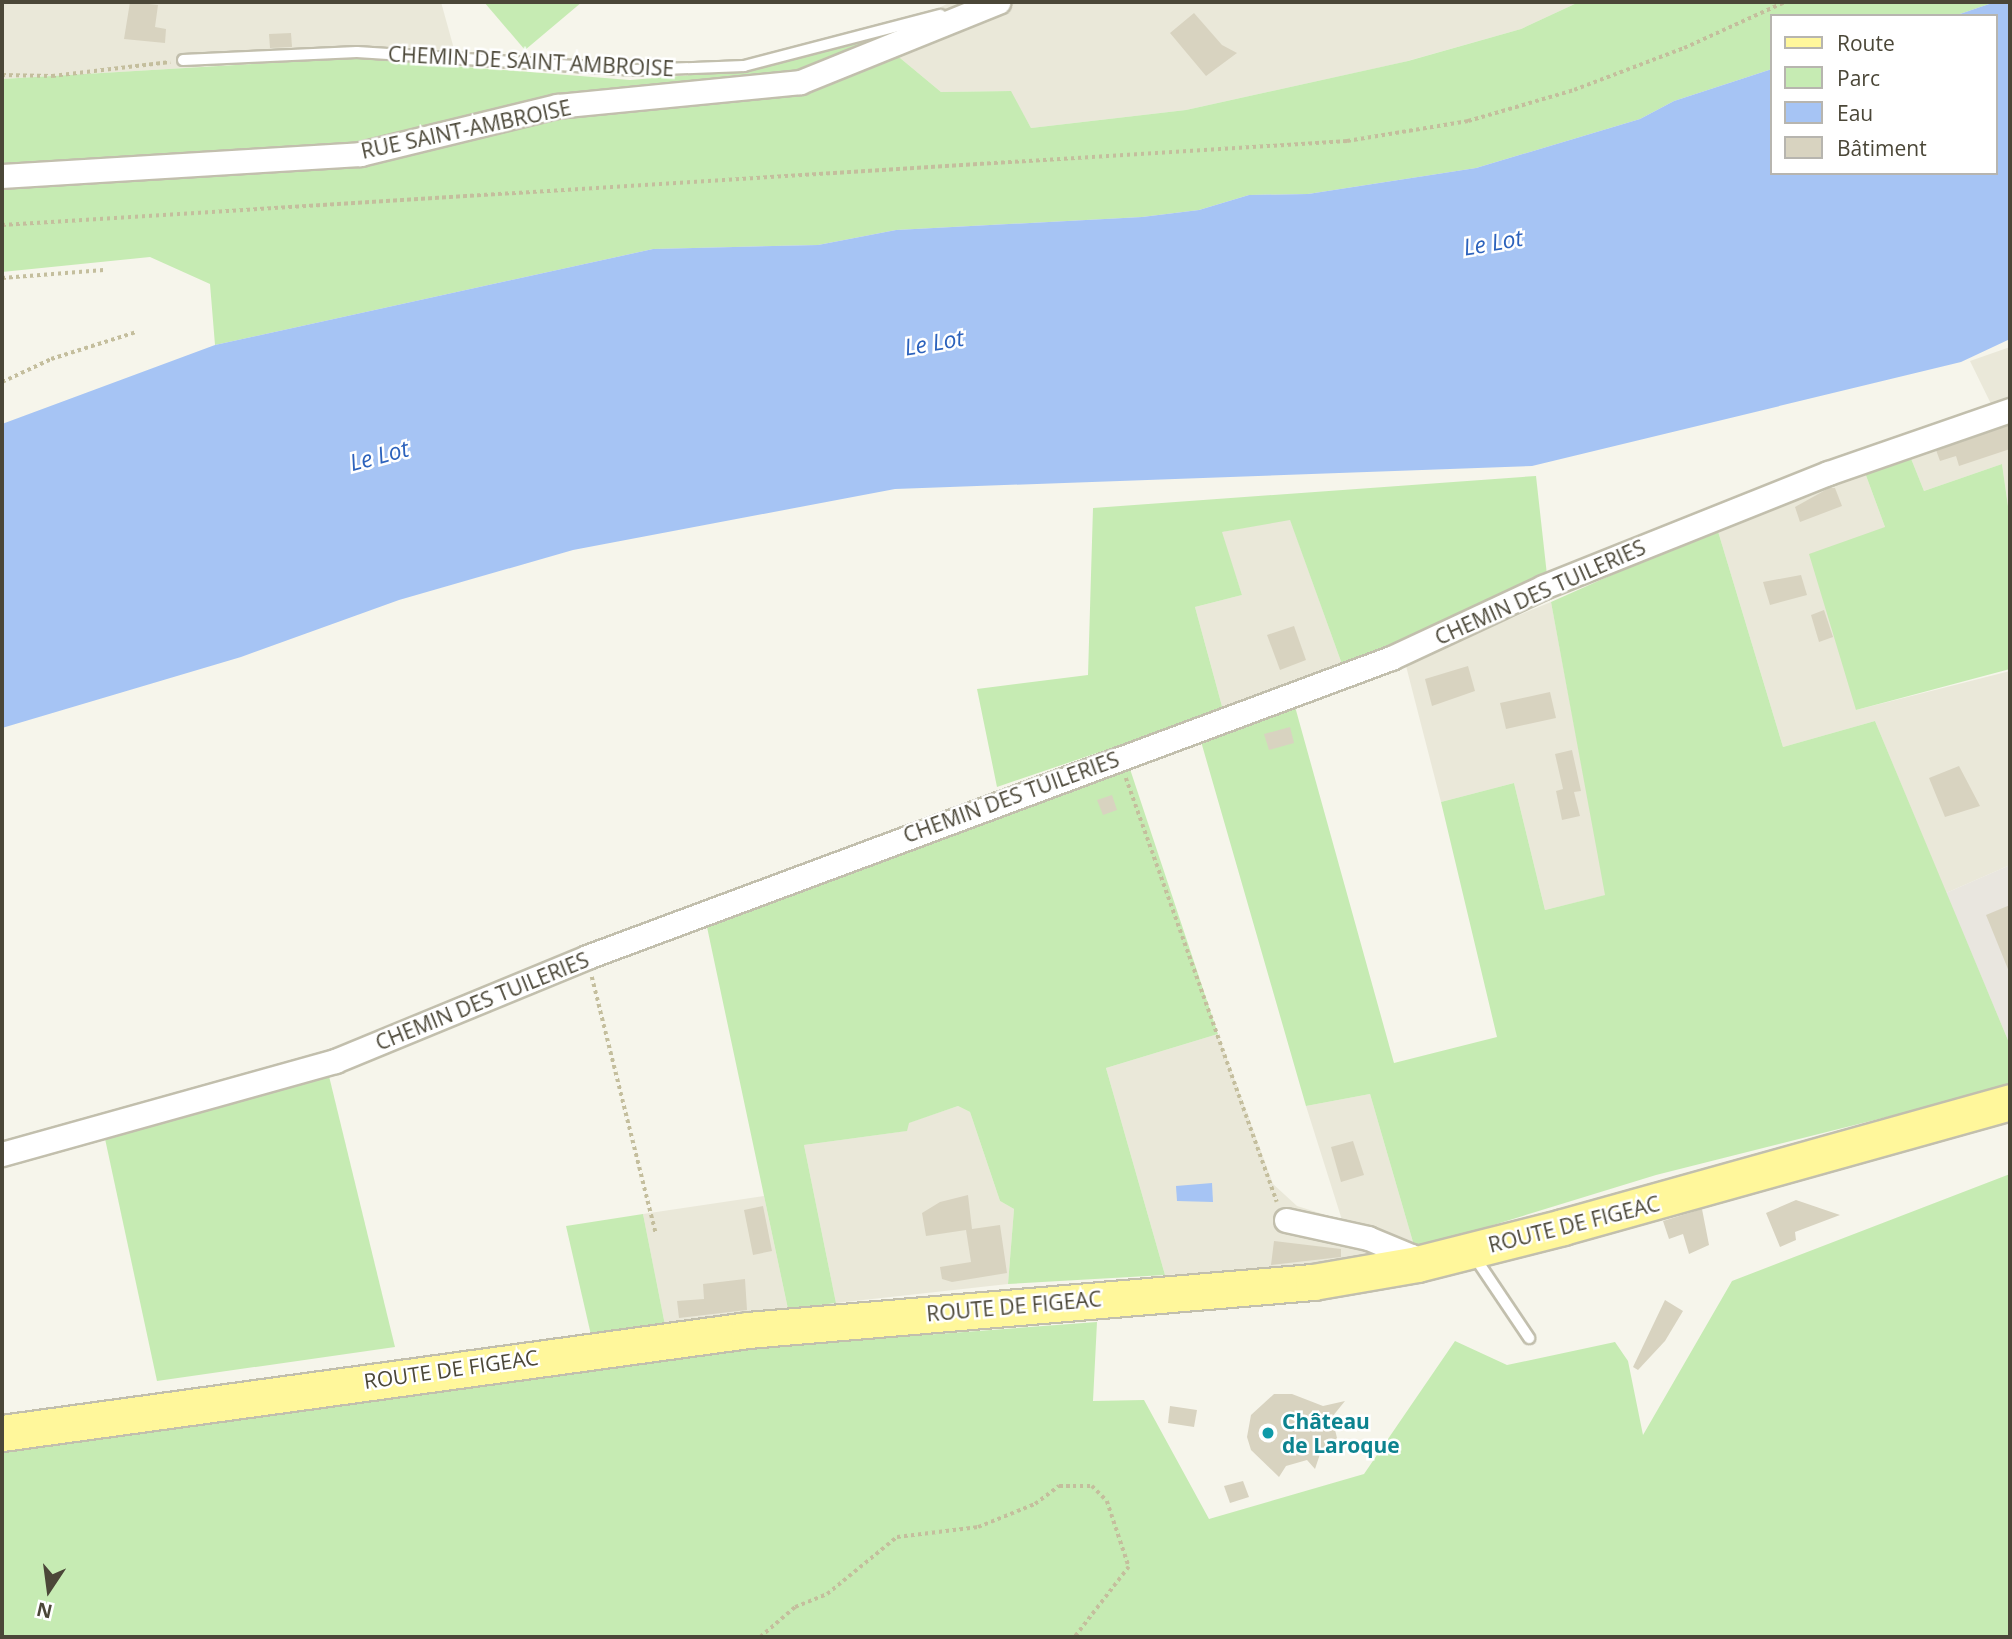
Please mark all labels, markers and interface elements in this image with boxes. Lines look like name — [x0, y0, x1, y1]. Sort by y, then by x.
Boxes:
legend — [1770, 14, 1998, 175]
text: Route — [1837, 29, 1895, 57]
street label: CHEMIN DE SAINT AMBROISE — [387, 41, 675, 81]
text: Parc — [1837, 64, 1880, 92]
street label: RUE SAINT-AMBROISE — [359, 94, 573, 164]
text: Eau — [1837, 99, 1873, 127]
text: Bâtiment — [1837, 134, 1927, 162]
water label: Le Lot — [1461, 223, 1525, 261]
water label: Le Lot — [902, 323, 966, 361]
water label: Le Lot — [346, 434, 412, 476]
street label: CHEMIN DES TUILERIES — [1431, 534, 1649, 650]
street label: CHEMIN DES TUILERIES — [900, 746, 1122, 848]
street label: CHEMIN DES TUILERIES — [372, 947, 592, 1055]
street label: ROUTE DE FIGEAC — [1486, 1191, 1662, 1257]
street label: ROUTE DE FIGEAC — [925, 1286, 1103, 1326]
street label: ROUTE DE FIGEAC — [362, 1344, 540, 1394]
place label: Château de Laroque — [1282, 1408, 1400, 1458]
marker: Château de Laroque — [1260, 1425, 1276, 1441]
north arrow — [14, 1555, 84, 1625]
text: N — [34, 1596, 55, 1625]

